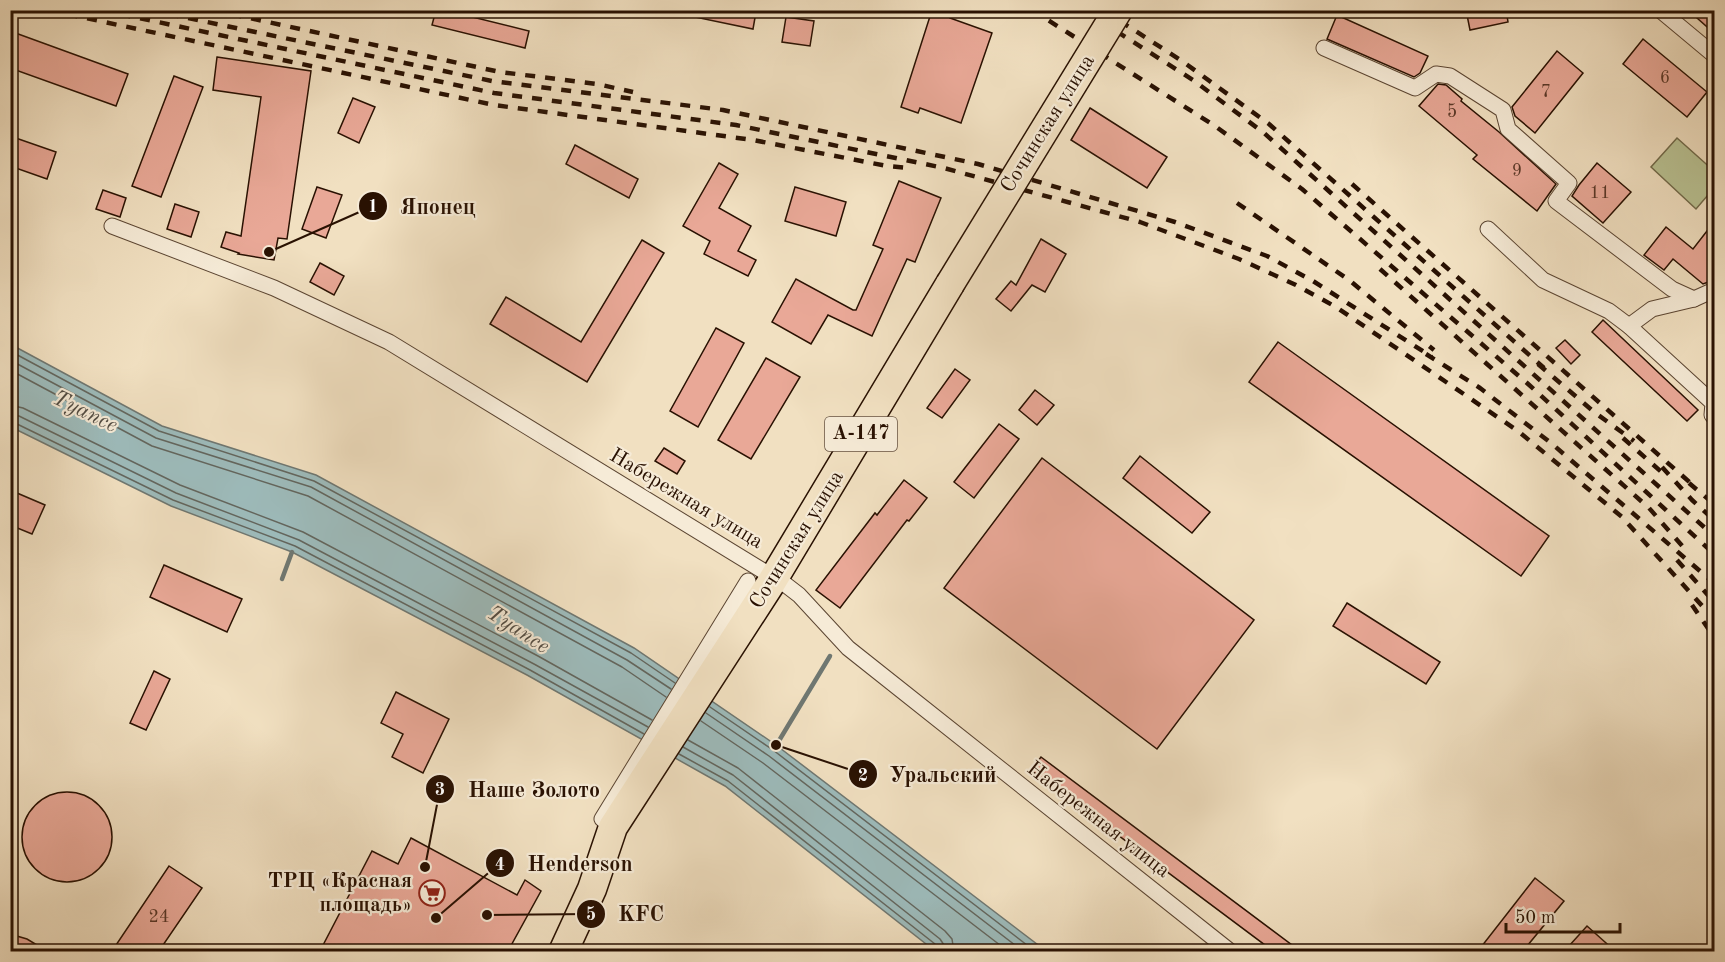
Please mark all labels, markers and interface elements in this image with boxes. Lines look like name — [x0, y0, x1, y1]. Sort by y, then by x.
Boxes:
street label: Сочинская улица — [997, 51, 1099, 197]
house number: 6 — [1660, 69, 1670, 87]
house number: 7 — [1541, 83, 1551, 101]
house number: 5 — [1447, 103, 1457, 121]
house number: 9 — [1512, 162, 1522, 180]
house number: 11 — [1590, 184, 1610, 202]
callout: Японец — [358, 186, 488, 226]
text: Японец — [400, 197, 476, 219]
text: 1 — [368, 198, 378, 216]
water label: Туапсе — [49, 387, 121, 437]
road number: А-147 — [825, 417, 897, 451]
street label: Набережная улица — [606, 445, 766, 553]
street label: Сочинская улица — [746, 467, 848, 613]
water label: Туапсе — [483, 602, 553, 658]
callout: Уральский — [848, 754, 1009, 794]
street label: Набережная улица — [1023, 758, 1173, 882]
text: Уральский — [889, 765, 997, 787]
text: 2 — [858, 767, 868, 785]
callout: Наше Золото — [425, 769, 612, 809]
text: Наше Золото — [468, 780, 600, 802]
text: 3 — [435, 781, 445, 799]
callout: Henderson — [485, 843, 644, 883]
text: Henderson — [527, 854, 633, 876]
text: 4 — [495, 856, 505, 874]
place label: ТРЦ «Красная площадь» — [268, 871, 412, 916]
supermarket icon: ТРЦ «Красная площадь» — [417, 878, 447, 908]
callout: KFC — [576, 894, 676, 934]
scale bar — [1506, 896, 1620, 934]
text: KFC — [618, 904, 664, 926]
text: 5 — [586, 906, 596, 924]
house number: 24 — [149, 908, 169, 926]
text: 50 m — [1515, 909, 1555, 927]

